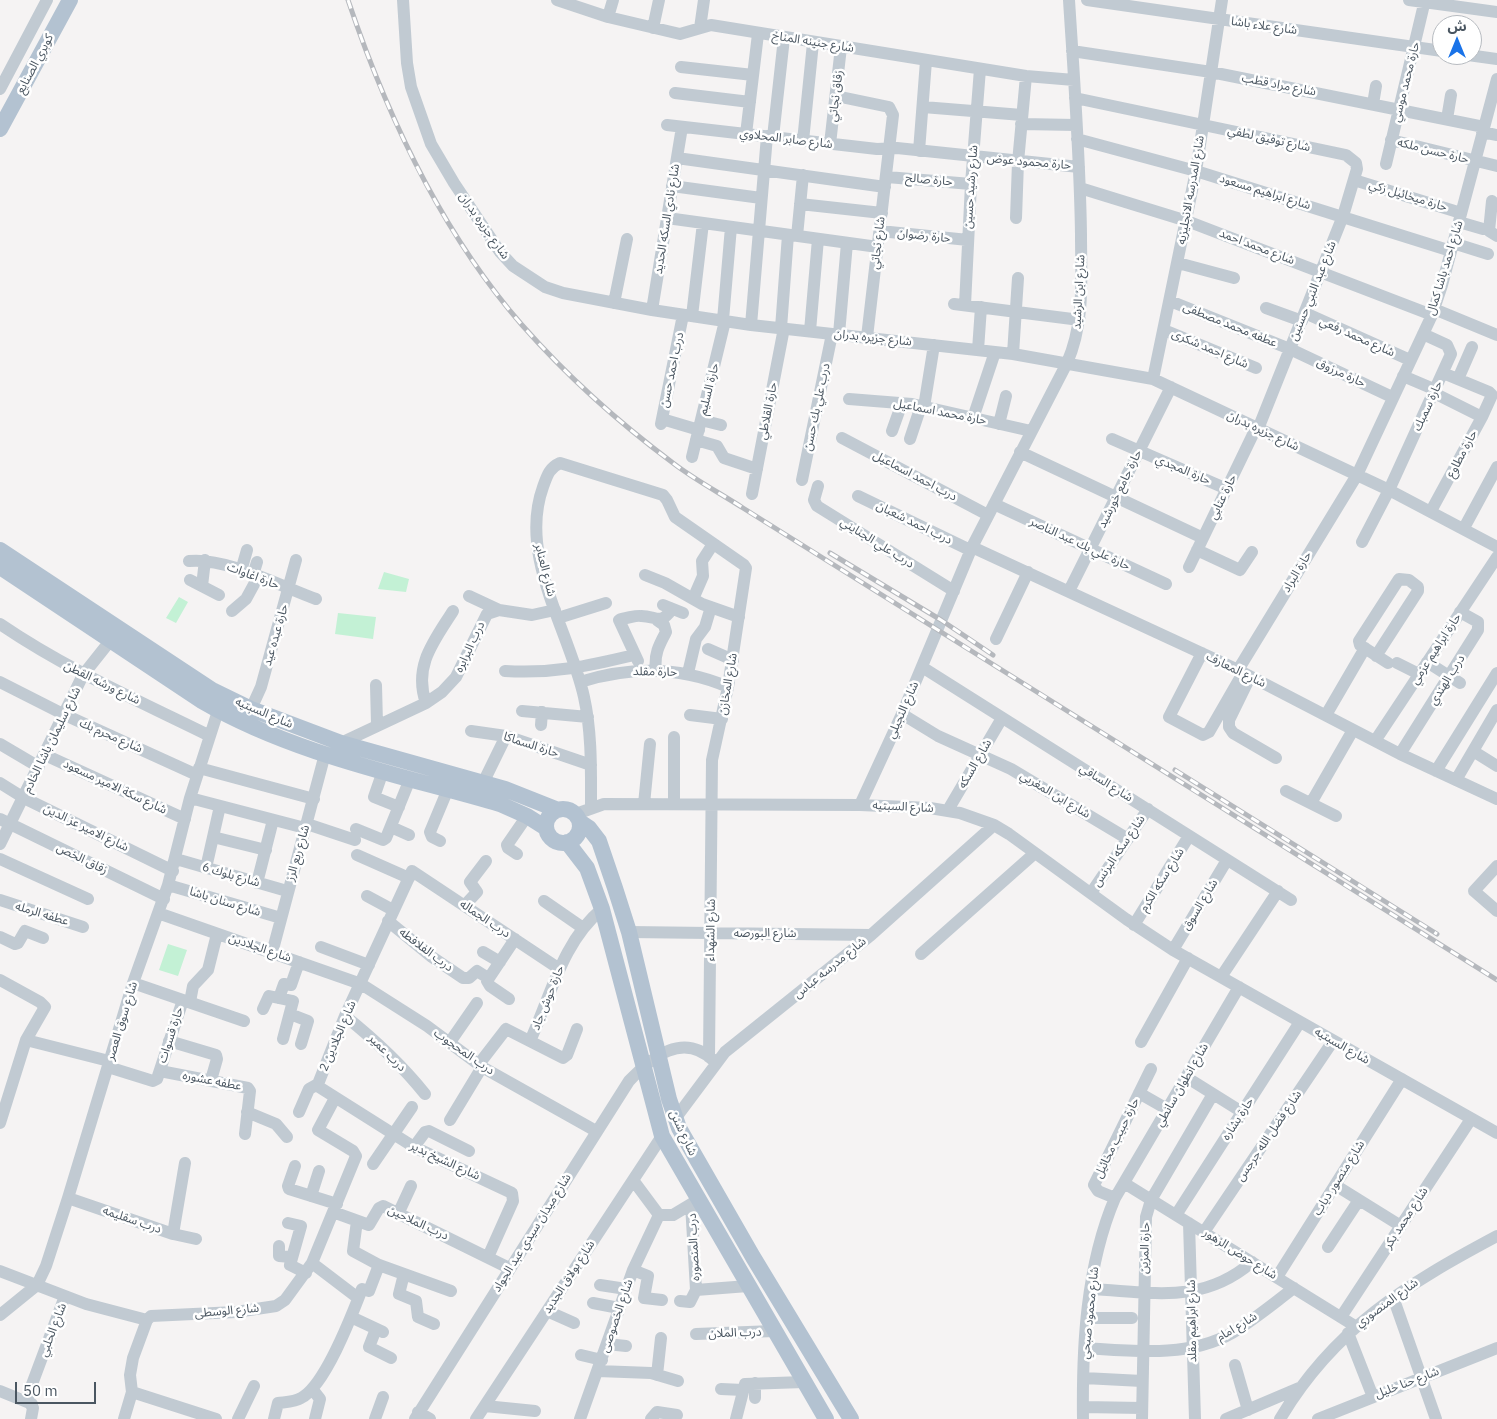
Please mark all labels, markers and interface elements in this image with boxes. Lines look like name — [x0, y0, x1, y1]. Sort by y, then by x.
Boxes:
street label: شارع علاء باشا — [1230, 14, 1298, 38]
north arrow — [1432, 15, 1482, 65]
text: ش — [1447, 17, 1467, 35]
street label: شارع جنينه المناخ — [771, 28, 855, 56]
street label: كوبري الصنايع — [13, 32, 57, 96]
street label: حارة محمد موسي — [1389, 40, 1423, 124]
street label: زقاق نجاتي — [826, 69, 846, 123]
street label: شارع مراد قطب — [1241, 71, 1317, 99]
street label: شارع توفيق لطفي — [1226, 123, 1312, 155]
street label: شارع صابر المحلاوي — [739, 126, 833, 152]
street label: شارع المدرسه الانجليزيه — [1174, 134, 1208, 246]
street label: حارة حسن ملكه — [1396, 135, 1470, 167]
street label: شارع رشيد حسين — [961, 145, 981, 229]
street label: حارة محمود عوض — [986, 151, 1072, 173]
street label: شارع نادي السكه الحديد — [651, 163, 683, 275]
street label: حارة صالح — [905, 171, 953, 189]
street label: شارع ابراهيم مسعود — [1218, 171, 1312, 213]
street label: حارة ميخائيل زكي — [1367, 177, 1449, 215]
street label: شارع جزيره بدران — [456, 190, 512, 262]
street label: شارع نجاتي — [868, 216, 888, 270]
street label: شارع احمد باشا كمال — [1424, 219, 1466, 317]
street label: حارة رضوان — [896, 226, 952, 246]
street label: شارع محمد احمد — [1217, 226, 1297, 268]
street label: شارع عبد النبي حسنين — [1286, 239, 1340, 343]
street label: شارع ابن الرشيد — [1070, 254, 1088, 330]
street label: عطفه محمد مصطفى — [1181, 300, 1279, 350]
street label: شارع محمد رفعي — [1317, 314, 1397, 360]
street label: شارع احمد شكرى — [1170, 326, 1250, 372]
street label: شارع جزيره بدران — [833, 327, 913, 349]
street label: درب احمد حسن — [657, 331, 687, 409]
street label: حارة مرزوق — [1314, 355, 1368, 391]
street label: حارة السليم — [696, 361, 722, 417]
street label: درب علي بك حسن — [801, 362, 833, 452]
street label: حارة سمبك — [1410, 379, 1446, 433]
street label: حارة القلاطي — [755, 381, 781, 441]
street label: حارة محمد اسماعيل — [892, 396, 988, 428]
street label: شارع جزيره بدران — [1225, 408, 1301, 454]
street label: حارة مطاوع — [1443, 428, 1481, 480]
street label: درب احمد اسماعيل — [871, 448, 959, 504]
street label: حارة جامع خورشيد — [1095, 448, 1145, 530]
street label: حارة المجدي — [1153, 452, 1213, 488]
street label: حارة عتابي — [1206, 472, 1240, 522]
street label: درب احمد شعبان — [874, 498, 954, 548]
street label: حارة علي بك عبد الناصر — [1027, 514, 1133, 574]
street label: درب علي الجنايني — [838, 515, 916, 571]
street label: شارع العنابر — [531, 542, 559, 598]
street label: حارة البراد — [1279, 549, 1315, 595]
street label: حارة اغاوات — [225, 559, 281, 593]
street label: حارة عبده عيد — [260, 603, 292, 667]
street label: حارة ابراهيم عزمي — [1408, 611, 1464, 687]
street label: درب البرابره — [452, 619, 488, 675]
street label: شارع المعارف — [1204, 649, 1268, 691]
street label: شارع المخازن — [715, 652, 741, 716]
street label: درب الهندي — [1426, 652, 1468, 708]
street label: شارع ورشه القطن — [62, 658, 142, 708]
street label: حارة مقلد — [633, 664, 677, 680]
street label: شارع النجيلي — [884, 679, 922, 741]
street label: شارع سليمان باشا الخادم — [20, 685, 84, 795]
street label: شارع السبتيه — [233, 694, 295, 732]
street label: شارع محرم بك — [77, 716, 145, 756]
street label: حارة السماكا — [502, 729, 560, 761]
street label: شارع السكه — [955, 737, 995, 791]
street label: شارع سكة الامير مسعود — [61, 757, 169, 817]
street label: شارع الساقي — [1077, 761, 1135, 805]
street label: شارع ابن المغربي — [1017, 768, 1093, 822]
street label: شارع السبتيه — [872, 798, 934, 816]
street label: شارع الامير عز الدين — [41, 801, 131, 855]
street label: شارع سكه البرنس — [1090, 812, 1148, 890]
street label: شارع ربع الرز — [283, 823, 313, 883]
street label: زقاق الخص — [54, 841, 110, 877]
street label: شارع سكه الكرم — [1137, 845, 1187, 915]
street label: شارع بلوك 6 — [201, 860, 261, 890]
street label: شارع السوق — [1179, 877, 1221, 933]
street label: شارع سنان باشا — [188, 884, 262, 920]
street label: درب الجماله — [457, 897, 513, 941]
street label: عطفه الرمله — [14, 899, 70, 929]
street label: شارع الشهداء — [703, 899, 719, 961]
street label: درب الفلافطه — [396, 925, 456, 975]
street label: شارع البورصه — [734, 927, 796, 941]
street label: شارع الجلادين — [227, 931, 293, 965]
street label: شارع مدرسه عباس — [791, 934, 869, 1002]
street label: حارة حوش جاد — [528, 964, 568, 1032]
street label: شارع سوق العصر — [103, 980, 141, 1062]
street label: شارع الجلادين 2 — [317, 999, 359, 1073]
street label: حارة قسوات — [155, 1005, 187, 1065]
street label: شارع السبتيه — [1312, 1024, 1372, 1068]
street label: درب المحجوب — [431, 1026, 497, 1078]
street label: درب عمير — [365, 1031, 409, 1075]
street label: شارع انطوان سانطي — [1152, 1041, 1212, 1129]
street label: عطفه عشوره — [181, 1068, 243, 1094]
street label: شارع فضل الله جرجس — [1233, 1088, 1305, 1184]
street label: حارة حبيب مخائيل — [1091, 1095, 1143, 1181]
street label: حارة بشاره — [1219, 1095, 1257, 1143]
street label: شارع شنن — [666, 1108, 700, 1158]
street label: شارع منصور دياب — [1310, 1138, 1368, 1218]
street label: شارع الشيخ بدير — [408, 1139, 482, 1183]
street label: شارع ميدان سيدي عبد الجواد — [490, 1171, 574, 1295]
street label: شارع محمد بكر — [1381, 1185, 1431, 1251]
street label: درب سقليمه — [101, 1203, 163, 1237]
street label: درب الملاحين — [385, 1203, 451, 1243]
street label: درب المنصوره — [685, 1213, 703, 1281]
street label: حارة المزين — [1137, 1222, 1153, 1274]
street label: شارع حوض الزهور — [1200, 1225, 1280, 1283]
street label: شارع بولاق الجديد — [540, 1238, 598, 1316]
street label: شارع محمود صبحي — [1078, 1266, 1102, 1360]
street label: شارع المنصوري — [1353, 1275, 1421, 1331]
street label: شارع الخصوصى — [598, 1277, 636, 1355]
street label: شارع ابراهيم مقلد — [1184, 1279, 1200, 1363]
street label: شارع الحلبي — [36, 1301, 70, 1359]
street label: شارع الوسطى — [194, 1301, 260, 1321]
street label: شارع امام — [1214, 1309, 1260, 1345]
street label: درب الملان — [708, 1325, 762, 1341]
street label: شارع حنا خليل — [1373, 1364, 1441, 1402]
scale bar — [18, 1372, 99, 1404]
text: 50 m — [23, 1381, 58, 1400]

